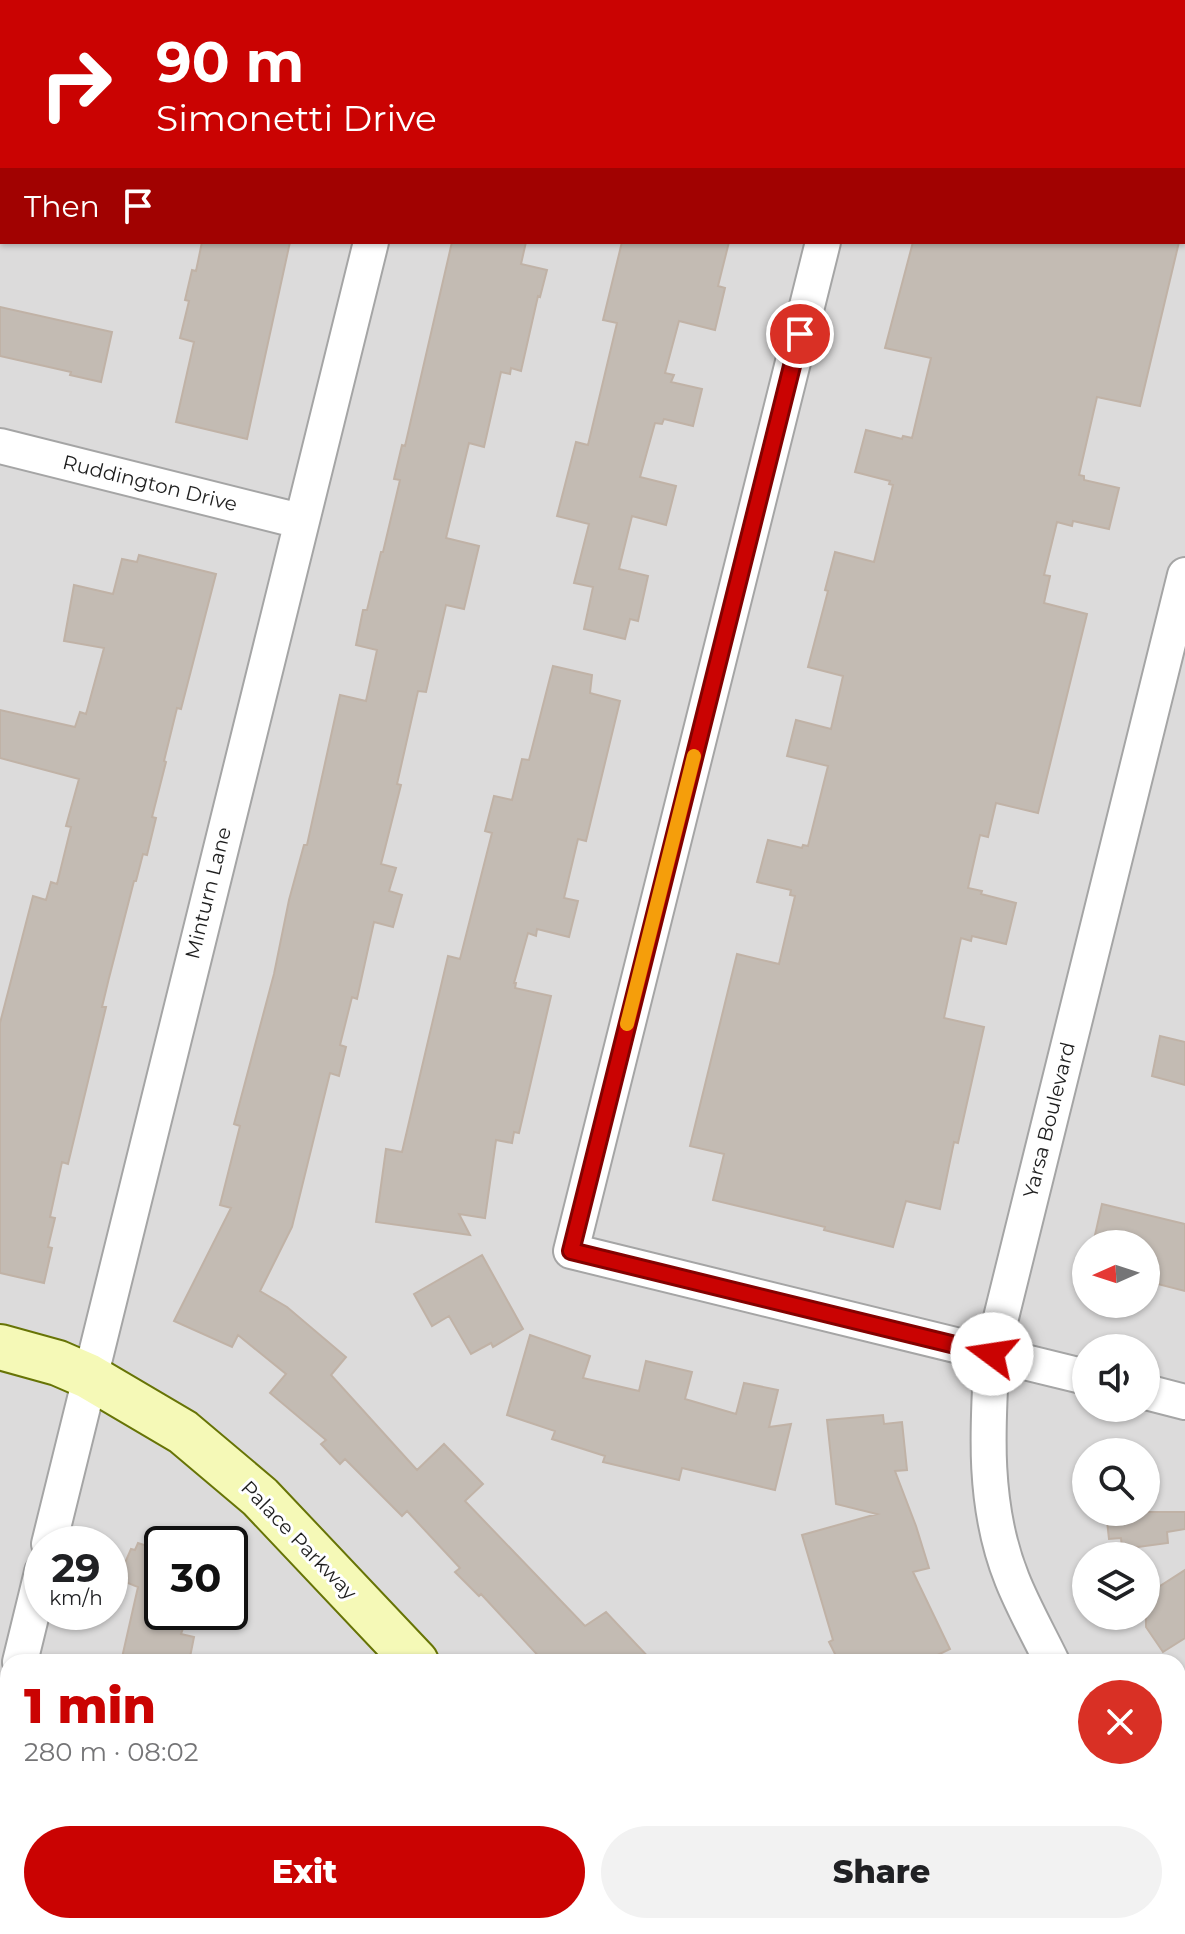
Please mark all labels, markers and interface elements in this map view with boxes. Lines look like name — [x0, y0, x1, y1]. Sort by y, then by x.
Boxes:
text: 90 m — [156, 28, 304, 96]
icon: right — [24, 32, 128, 136]
text: Simonetti Drive — [156, 96, 437, 140]
icon: arrive — [116, 184, 160, 228]
text: Then — [24, 188, 100, 225]
pin — [766, 300, 834, 368]
icon: arrive — [778, 312, 822, 356]
street label: Ruddington Drive — [60, 450, 240, 516]
street label: Minturn Lane — [180, 824, 236, 962]
street label: Yarsa Boulevard — [1018, 1040, 1080, 1200]
north arrow — [1072, 1230, 1160, 1318]
map controls — [1072, 1230, 1160, 1630]
position arrow — [950, 1312, 1034, 1396]
button: sound — [1072, 1334, 1160, 1422]
button: search — [1072, 1438, 1160, 1526]
street label: Palace Parkway — [236, 1476, 362, 1605]
speed limit sign: 30 — [144, 1526, 248, 1630]
button: layers — [1072, 1542, 1160, 1630]
text: 29 — [51, 1543, 101, 1592]
text: km/h — [49, 1586, 103, 1610]
text: 1 min — [24, 1677, 156, 1735]
button: close — [1078, 1680, 1162, 1764]
text: 280 m · 08:02 — [24, 1736, 198, 1768]
button: Exit — [24, 1826, 585, 1918]
button: Share — [601, 1826, 1162, 1918]

